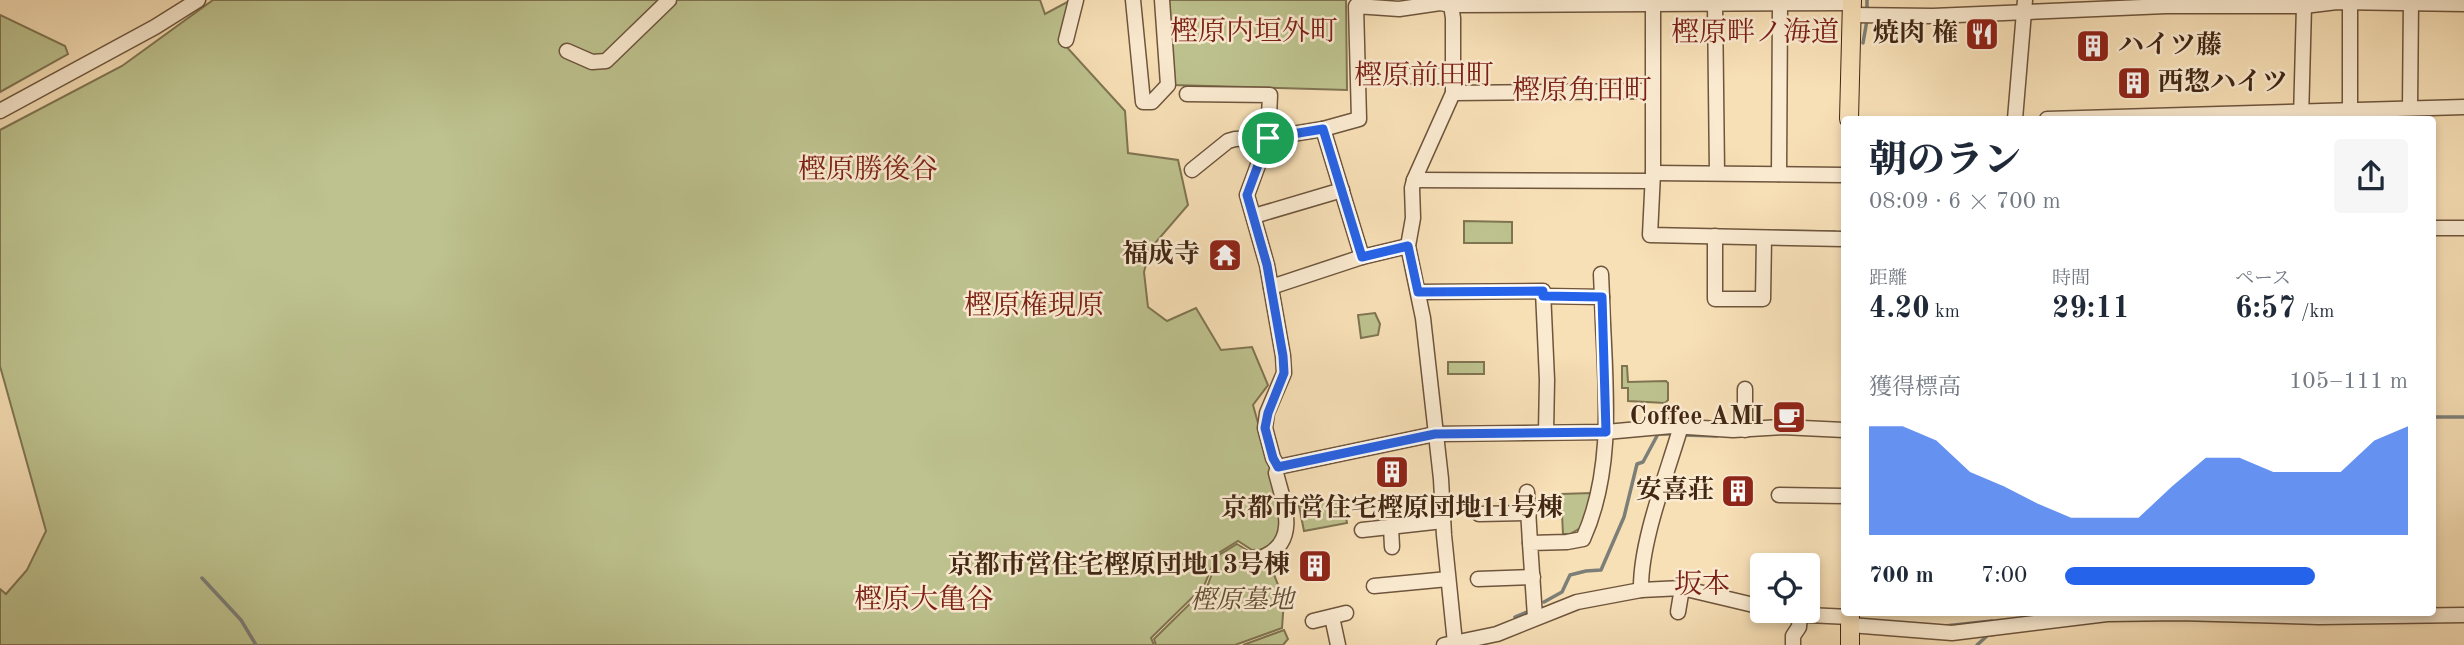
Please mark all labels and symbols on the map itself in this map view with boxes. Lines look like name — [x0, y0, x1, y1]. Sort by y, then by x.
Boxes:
restaurant icon: 焼肉 権 — [1963, 15, 2001, 53]
district label: 樫原内垣外町 — [1170, 16, 1338, 47]
district label: 樫原畔ノ海道 — [1671, 17, 1839, 48]
place label: 焼肉 権 — [1873, 18, 1958, 47]
building icon: ハイツ藤 — [2074, 27, 2112, 65]
place label: ハイツ藤 — [2118, 31, 2222, 59]
district label: 樫原前田町 — [1354, 60, 1494, 91]
building icon: 西惣ハイツ — [2115, 64, 2153, 102]
place label: 西惣ハイツ — [2158, 67, 2288, 96]
district label: 樫原角田町 — [1512, 75, 1652, 106]
pin — [1238, 108, 1298, 168]
district label: 樫原勝後谷 — [798, 154, 938, 185]
temple icon: 福成寺 — [1206, 236, 1244, 274]
place label: 福成寺 — [1122, 239, 1200, 268]
district label: 樫原権現原 — [964, 290, 1104, 321]
cafe icon: Coffee AMI — [1770, 398, 1808, 436]
place label: Coffee AMI — [1630, 404, 1764, 430]
building icon: 京都市営住宅樫原団地11号棟 — [1373, 453, 1411, 491]
building icon: 安喜荘 — [1719, 472, 1757, 510]
place label: 安喜荘 — [1636, 475, 1714, 504]
place label: 京都市営住宅樫原団地11号棟 — [1221, 493, 1563, 522]
building icon: 京都市営住宅樫原団地13号棟 — [1296, 547, 1334, 585]
place label: 京都市営住宅樫原団地13号棟 — [948, 550, 1290, 579]
district label: 坂本 — [1674, 569, 1730, 600]
district label: 樫原大亀谷 — [854, 584, 994, 615]
park label: 樫原墓地 — [1190, 586, 1297, 614]

